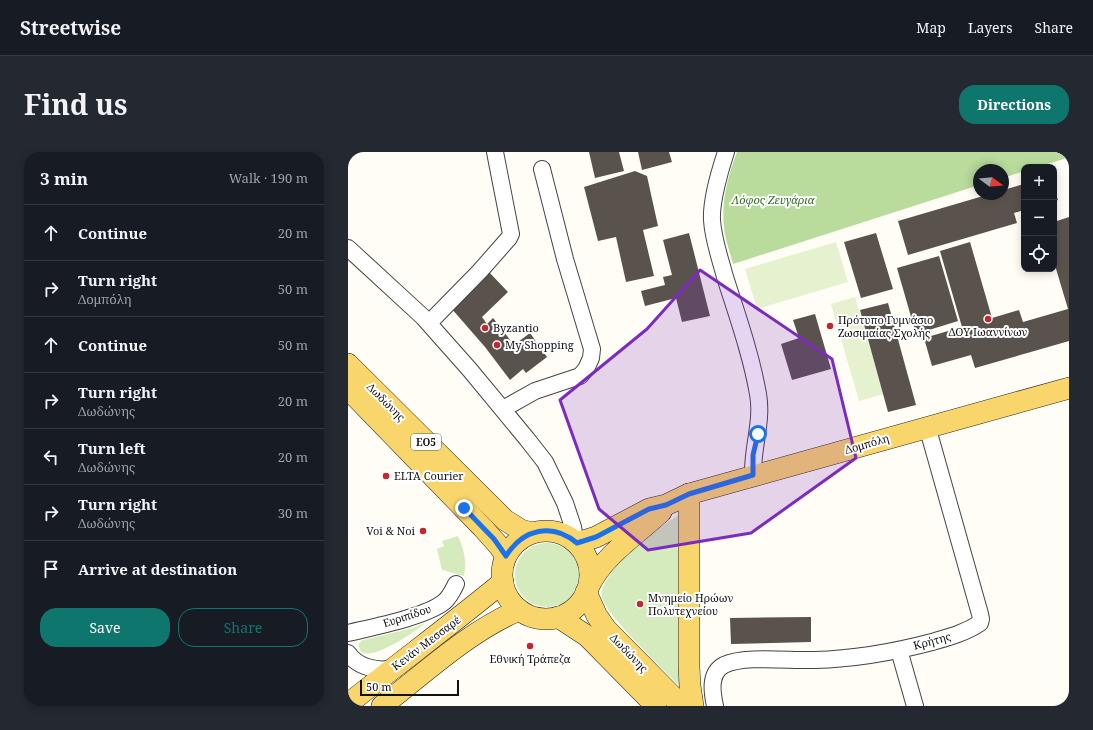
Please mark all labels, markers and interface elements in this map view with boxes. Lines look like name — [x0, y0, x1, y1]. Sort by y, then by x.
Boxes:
text: Streetwise — [20, 15, 121, 41]
text: Map — [916, 18, 946, 37]
text: Layers — [968, 18, 1013, 37]
text: Share — [1035, 18, 1073, 37]
text: Find us — [24, 85, 128, 123]
button: Directions — [959, 85, 1069, 124]
north arrow — [973, 164, 1009, 200]
map controls — [1021, 164, 1057, 272]
button: + — [1021, 164, 1057, 200]
text: 3 min — [40, 167, 88, 190]
text: Walk · 190 m — [229, 169, 308, 187]
park label: Λόφος Ζευγάρια — [731, 192, 815, 207]
button: − — [1021, 200, 1057, 236]
icon: ahead — [40, 222, 62, 244]
text: Continue — [78, 223, 147, 243]
text: 20 m — [278, 224, 308, 242]
button: locate — [1021, 236, 1057, 272]
text: Turn right — [78, 270, 157, 290]
icon: right — [40, 278, 62, 300]
text: 50 m — [278, 280, 308, 298]
text: Δομπόλη — [78, 290, 131, 308]
place label: Πρότυπο Γυμνάσιο Ζωσιμαίας Σχολής — [838, 312, 933, 340]
marker: ΔΟΥ Ιωαννίνων — [983, 314, 993, 324]
place label: Byzantio — [493, 320, 539, 335]
marker: Πρότυπο Γυμνάσιο Ζωσιμαίας Σχολής — [825, 321, 835, 331]
marker: Byzantio — [480, 323, 490, 333]
place label: ΔΟΥ Ιωαννίνων — [949, 324, 1028, 339]
icon: ahead — [40, 334, 62, 356]
text: Continue — [78, 335, 147, 355]
text: 50 m — [278, 336, 308, 354]
place label: My Shopping — [505, 337, 574, 352]
marker: My Shopping — [492, 340, 502, 350]
street label: Δωδώνης — [364, 379, 409, 424]
text: Turn right — [78, 382, 157, 402]
icon: right — [40, 390, 62, 412]
text: 20 m — [278, 392, 308, 410]
text: Δωδώνης — [78, 402, 135, 420]
route start — [749, 425, 767, 443]
street label: Δομπόλη — [843, 430, 891, 457]
road number: ΕΟ5 — [411, 434, 441, 450]
text: Turn left — [78, 438, 146, 458]
icon: left — [40, 446, 62, 468]
text: 20 m — [278, 448, 308, 466]
text: Δωδώνης — [78, 458, 135, 476]
place label: ELTA Courier — [394, 468, 464, 483]
marker: ELTA Courier — [381, 471, 391, 481]
text: Turn right — [78, 494, 157, 514]
route end — [455, 499, 473, 517]
icon: right — [40, 502, 62, 524]
text: 30 m — [278, 504, 308, 522]
text: Δωδώνης — [78, 514, 135, 532]
place label: Voi & Noi — [366, 523, 415, 538]
marker: Voi & Noi — [418, 526, 428, 536]
icon: arrive — [40, 558, 62, 580]
text: Arrive at destination — [78, 559, 237, 579]
place label: Μνημείο Ηρώων Πολυτεχνείου — [648, 590, 733, 618]
marker: Μνημείο Ηρώων Πολυτεχνείου — [635, 599, 645, 609]
street label: Ευριπίδου — [381, 601, 433, 630]
button: Save — [40, 608, 170, 647]
button: Share — [178, 608, 308, 647]
street label: Κενάν Μεσσαρέ — [388, 612, 463, 673]
street label: Κρήτης — [911, 628, 952, 653]
street label: Δωδώνης — [607, 630, 652, 675]
marker: Εθνική Τράπεζα — [525, 641, 535, 651]
place label: Εθνική Τράπεζα — [490, 651, 570, 666]
scale bar — [360, 678, 459, 697]
text: 50 m — [366, 679, 392, 694]

